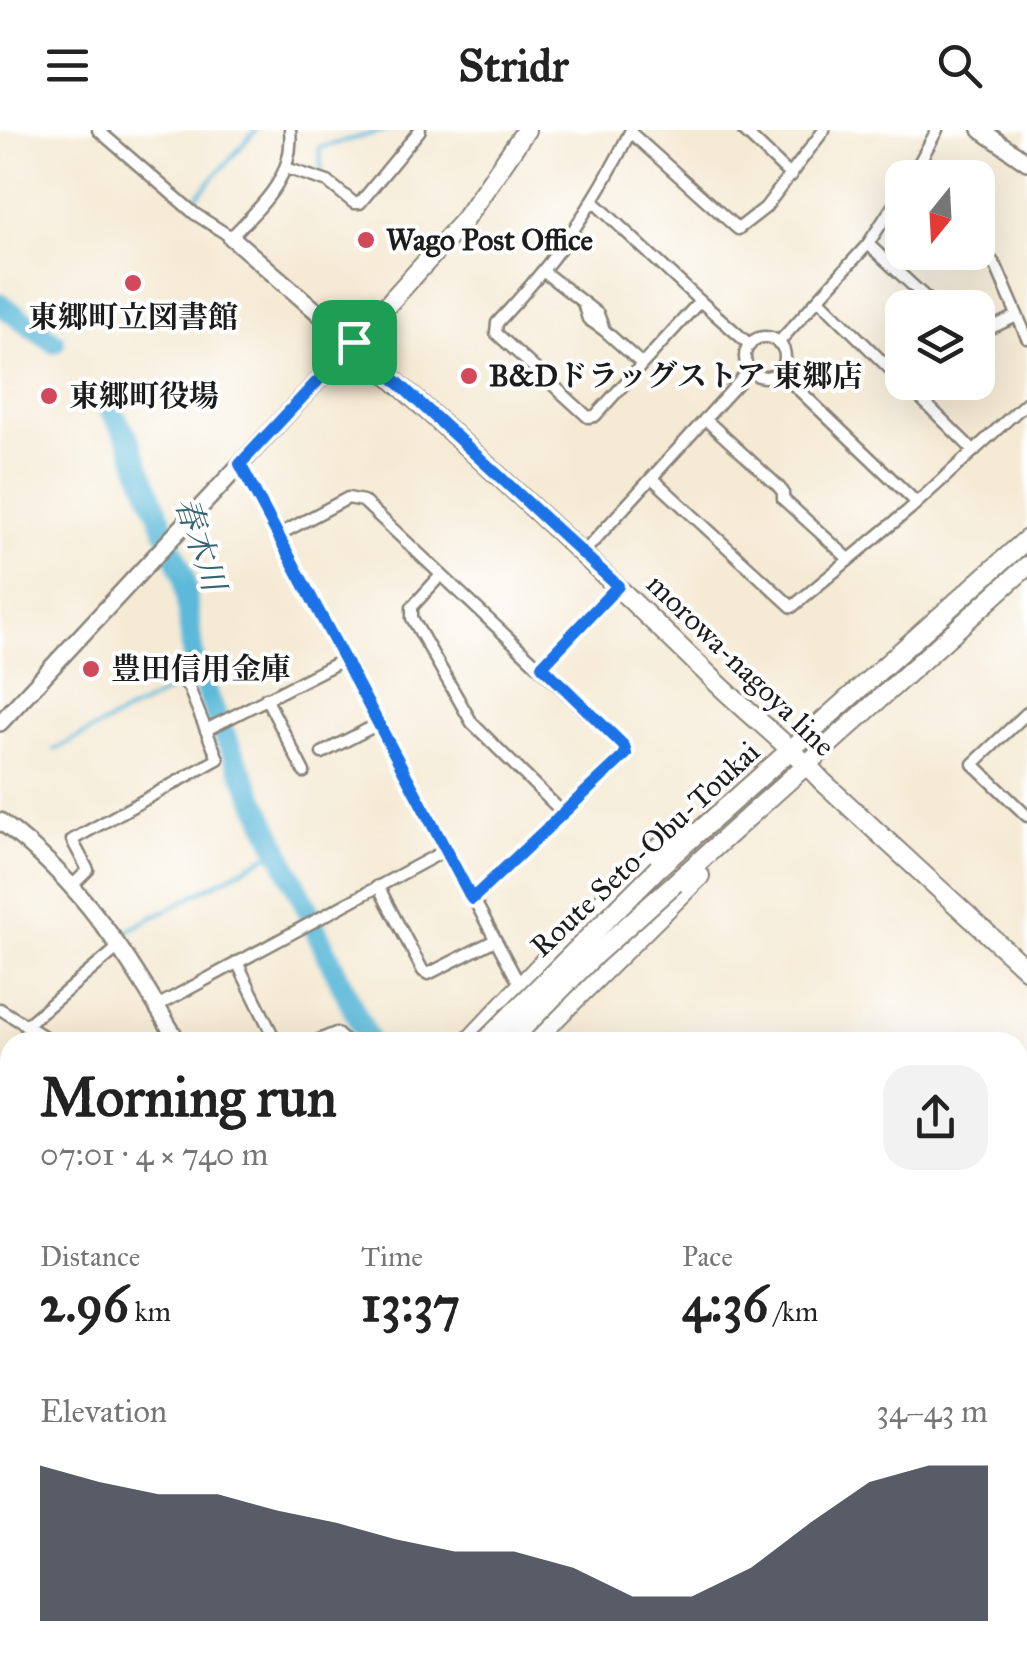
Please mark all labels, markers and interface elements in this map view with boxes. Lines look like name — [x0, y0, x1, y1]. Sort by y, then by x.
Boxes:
icon: menu — [40, 38, 95, 93]
text: Stridr — [458, 38, 569, 93]
icon: search — [932, 38, 987, 93]
north arrow — [885, 160, 995, 270]
map controls — [885, 160, 995, 400]
place label: Wago Post Office — [386, 222, 594, 258]
marker: Wago Post Office — [355, 229, 377, 251]
marker: 東郷町立図書館 — [122, 272, 144, 294]
button: layers — [885, 290, 995, 400]
place label: 東郷町立図書館 — [28, 299, 238, 335]
pin — [312, 300, 397, 385]
icon: arrive — [327, 315, 382, 370]
place label: B&Dドラッグストア 東郷店 — [489, 358, 863, 394]
marker: B&Dドラッグストア 東郷店 — [458, 365, 480, 387]
place label: 東郷町役場 — [69, 378, 219, 414]
marker: 東郷町役場 — [38, 385, 60, 407]
water label: 春木川 — [167, 492, 234, 599]
street label: morowa-nagoya line — [640, 566, 842, 764]
place label: 豊田信用金庫 — [111, 651, 291, 687]
marker: 豊田信用金庫 — [80, 658, 102, 680]
street label: Route Seto-Obu-Toukai — [523, 734, 767, 964]
text: Morning run — [40, 1064, 337, 1131]
button: share — [883, 1065, 988, 1170]
text: 07:01 · 4 × 740 m — [40, 1135, 268, 1174]
text: Distance — [40, 1239, 140, 1274]
text: Time — [361, 1239, 423, 1274]
text: Pace — [682, 1239, 733, 1274]
text: 2.96 — [40, 1274, 129, 1335]
text: 13:37 — [361, 1274, 460, 1335]
text: 4:36 — [682, 1274, 768, 1335]
text: km — [129, 1294, 171, 1329]
text: /km — [768, 1294, 818, 1329]
text: Elevation — [40, 1392, 167, 1431]
text: 34–43 m — [876, 1392, 988, 1431]

